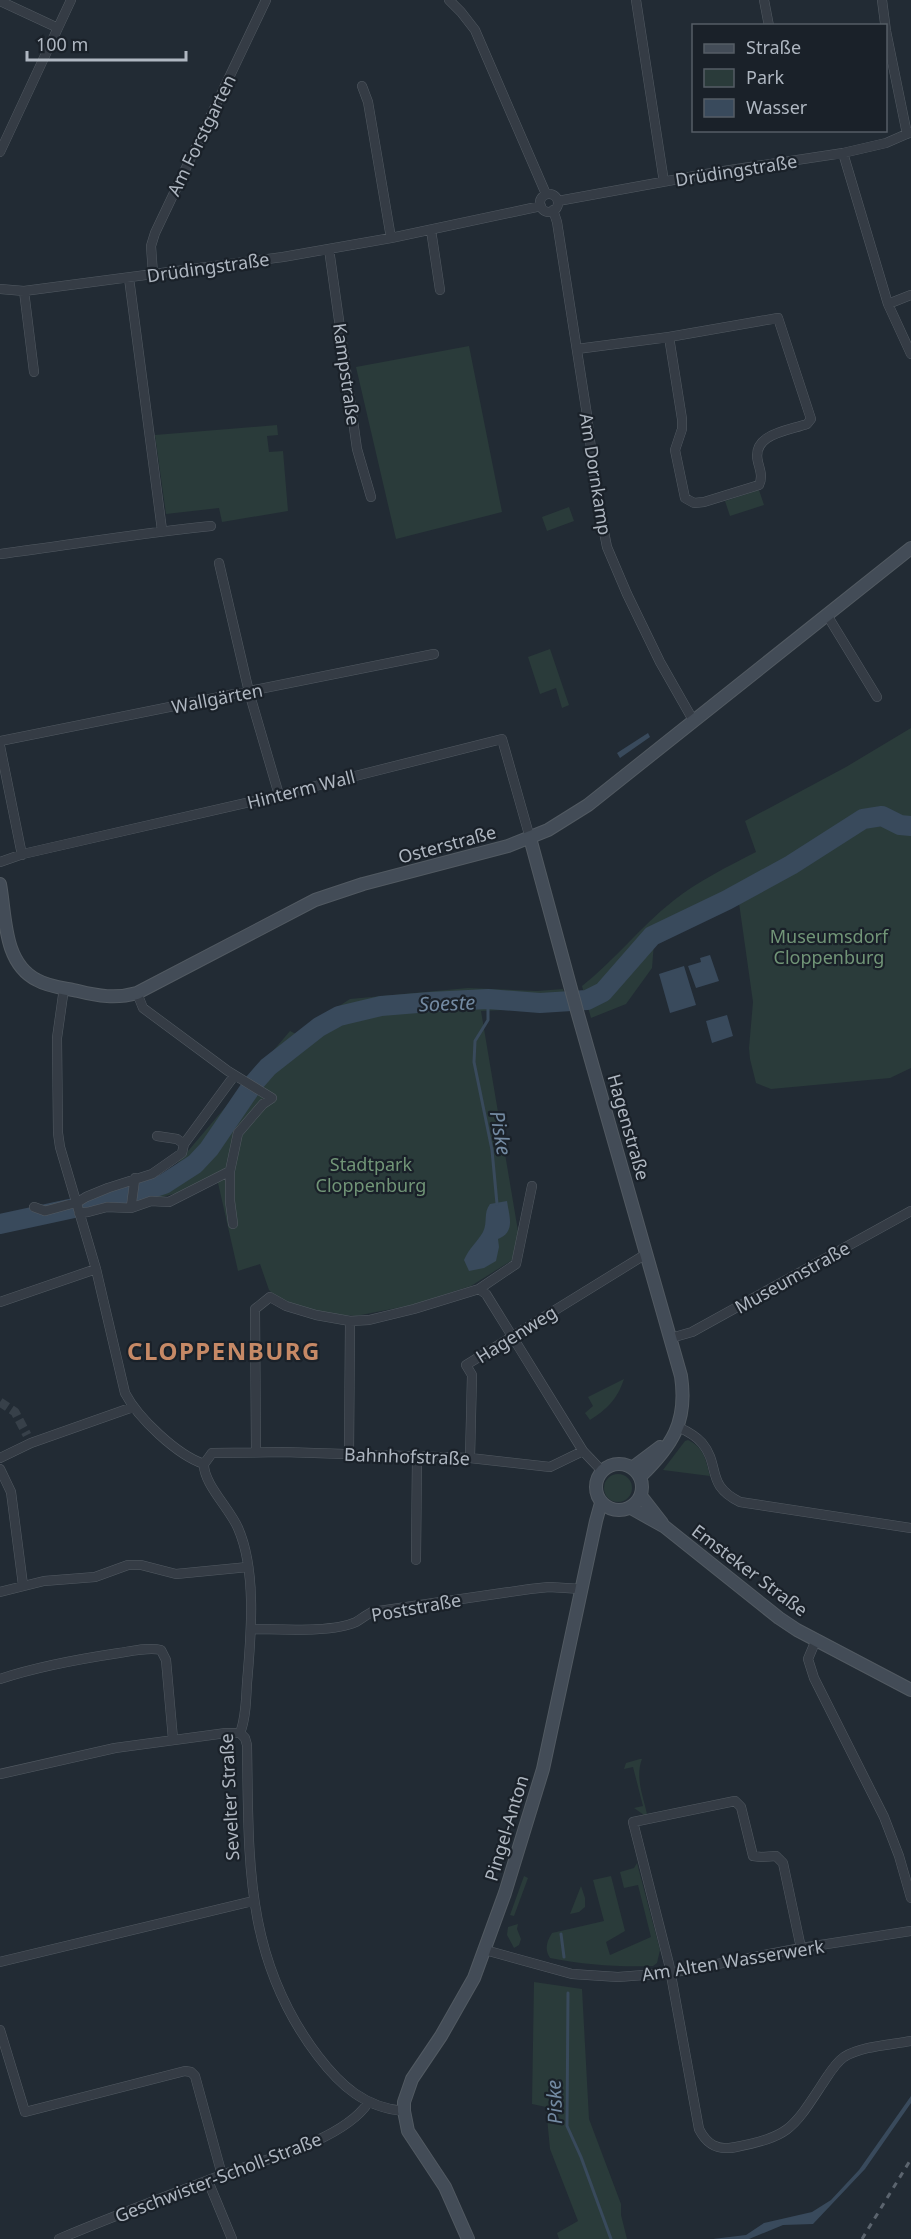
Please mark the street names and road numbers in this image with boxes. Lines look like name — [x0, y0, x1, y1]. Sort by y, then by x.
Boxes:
street label: Am Forstgarten — [161, 70, 241, 200]
street label: Drüdingstraße — [673, 148, 799, 192]
street label: Drüdingstraße — [145, 247, 271, 287]
street label: Kampstraße — [328, 321, 366, 427]
street label: Am Dornkamp — [575, 411, 617, 537]
street label: Wallgärten — [169, 677, 265, 719]
street label: Hinterm Wall — [245, 764, 357, 814]
street label: Osterstraße — [395, 819, 499, 869]
street label: Hagenstraße — [602, 1071, 656, 1183]
street label: Museumstraße — [730, 1235, 854, 1319]
street label: Hagenweg — [471, 1300, 561, 1368]
street label: Bahnhofstraße — [344, 1442, 470, 1470]
street label: Emsteker Straße — [687, 1519, 813, 1621]
street label: Poststraße — [369, 1587, 463, 1627]
street label: Sevelter Straße — [214, 1733, 244, 1861]
street label: Pingel-Anton — [479, 1772, 533, 1884]
street label: Am Alten Wasserwerk — [640, 1934, 826, 1986]
street label: Geschwister-Scholl-Straße — [111, 2126, 325, 2228]

